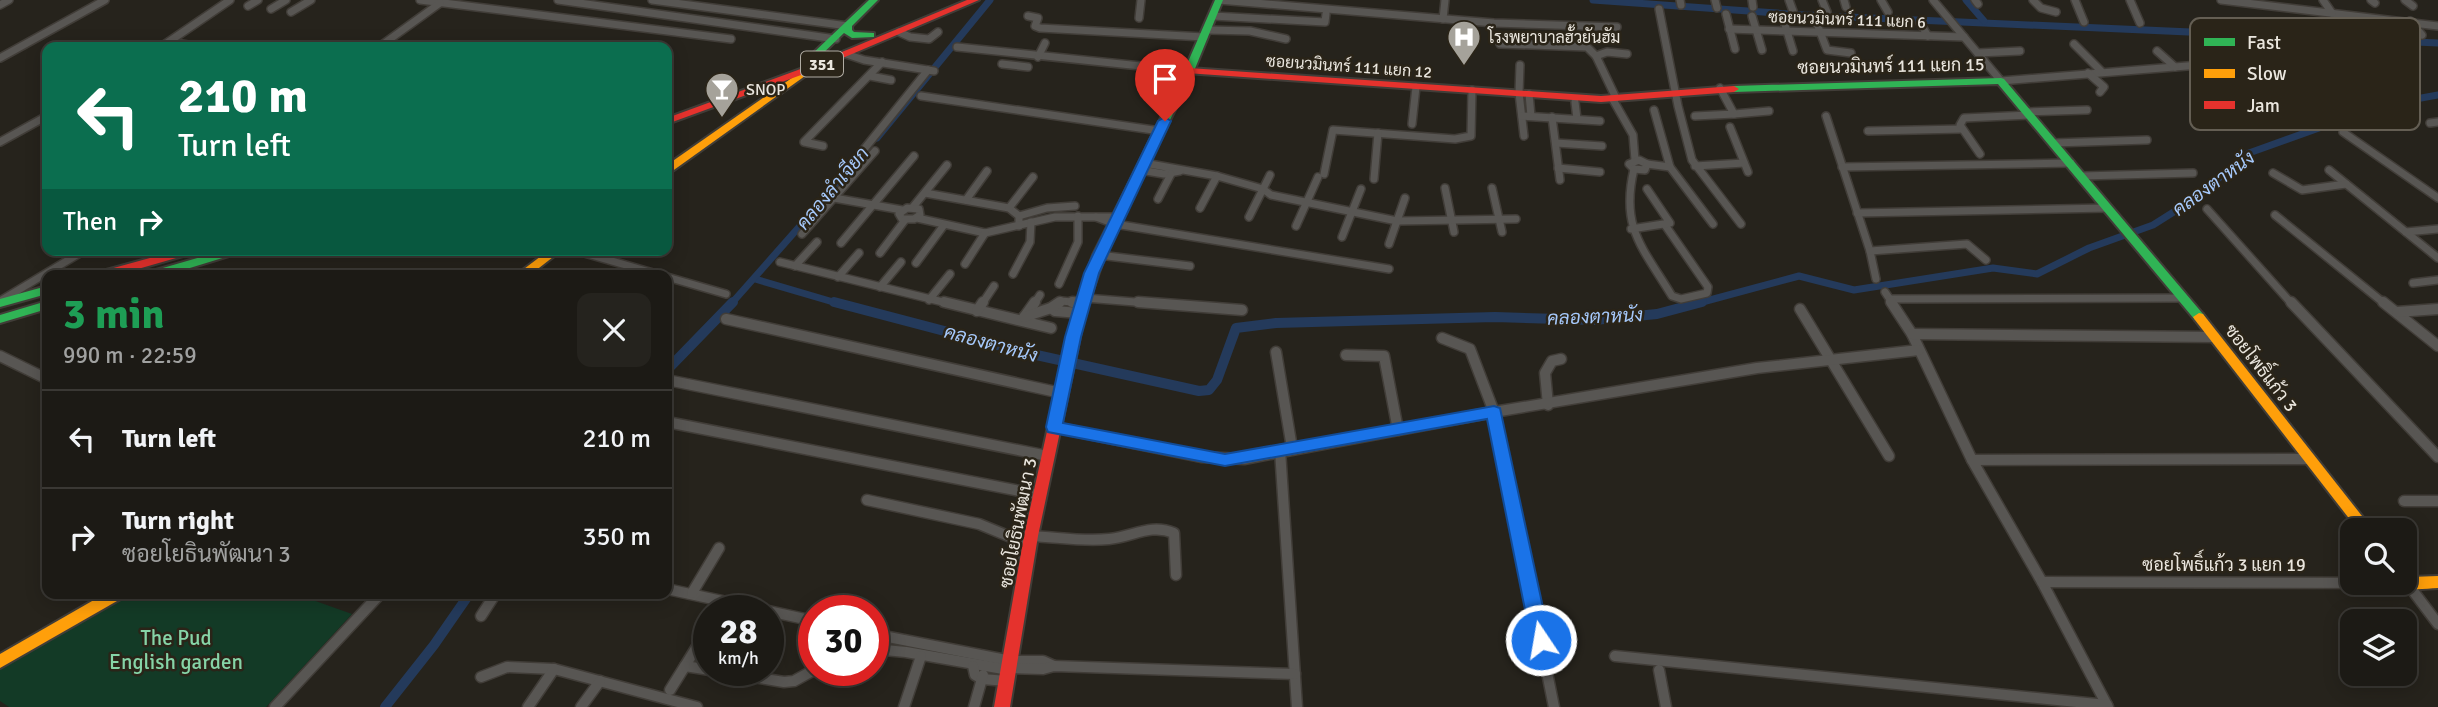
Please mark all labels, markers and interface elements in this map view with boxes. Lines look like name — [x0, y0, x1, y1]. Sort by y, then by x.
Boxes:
street label: ซอยนวมินทร์ 111 แยก 6 — [1768, 4, 1926, 33]
hospital icon: โรงพยาบาลฮั้วยันฮัม — [1445, 18, 1483, 67]
legend — [2190, 18, 2420, 130]
place label: โรงพยาบาลฮั้วยันฮัม — [1487, 24, 1620, 48]
text: Fast — [2247, 31, 2281, 55]
street label: ซอยนวมินทร์ 111 แยก 12 — [1265, 48, 1433, 83]
pin — [1135, 49, 1195, 121]
street label: ซอยนวมินทร์ 111 แยก 15 — [1797, 51, 1985, 79]
road number: 351 — [801, 52, 843, 76]
icon: arrive — [1146, 60, 1184, 98]
text: Slow — [2247, 62, 2287, 86]
text: 210 m — [178, 66, 308, 126]
icon: left — [63, 70, 154, 161]
bar icon: SNOP — [703, 70, 741, 119]
place label: SNOP — [746, 80, 785, 100]
text: Jam — [2247, 94, 2280, 118]
text: Turn left — [178, 126, 291, 165]
water label: คลองลำเจียก — [790, 142, 874, 235]
water label: คลองตาหนัง — [2168, 146, 2260, 222]
icon: right — [131, 203, 169, 241]
text: Then — [63, 206, 117, 238]
text: 3 min — [63, 289, 164, 340]
button: close — [577, 293, 651, 367]
water label: คลองตาหนัง — [1547, 303, 1644, 331]
street label: ซอยโพธิ์แก้ว 3 — [2220, 317, 2306, 416]
water label: คลองตาหนัง — [941, 320, 1040, 368]
text: 990 m · 22:59 — [63, 341, 197, 370]
icon: left — [63, 420, 101, 458]
text: Turn left — [122, 423, 216, 455]
text: 210 m — [582, 423, 651, 455]
street label: ซอยโยธินพัฒนา 3 — [993, 456, 1041, 590]
text: Turn right — [122, 505, 234, 537]
icon: right — [63, 518, 101, 556]
map controls — [2340, 518, 2417, 686]
button: search — [2340, 518, 2417, 595]
text: 350 m — [582, 521, 651, 553]
text: ซอยโยธินพัฒนา 3 — [122, 540, 291, 569]
street label: ซอยโพธิ์แก้ว 3 แยก 19 — [2142, 549, 2306, 576]
speed limit sign: 30 — [798, 595, 889, 686]
position arrow — [1504, 603, 1578, 677]
button: layers — [2340, 609, 2417, 686]
text: 28 — [720, 610, 757, 653]
park label: The Pud English garden — [109, 625, 243, 675]
text: km/h — [718, 647, 759, 669]

